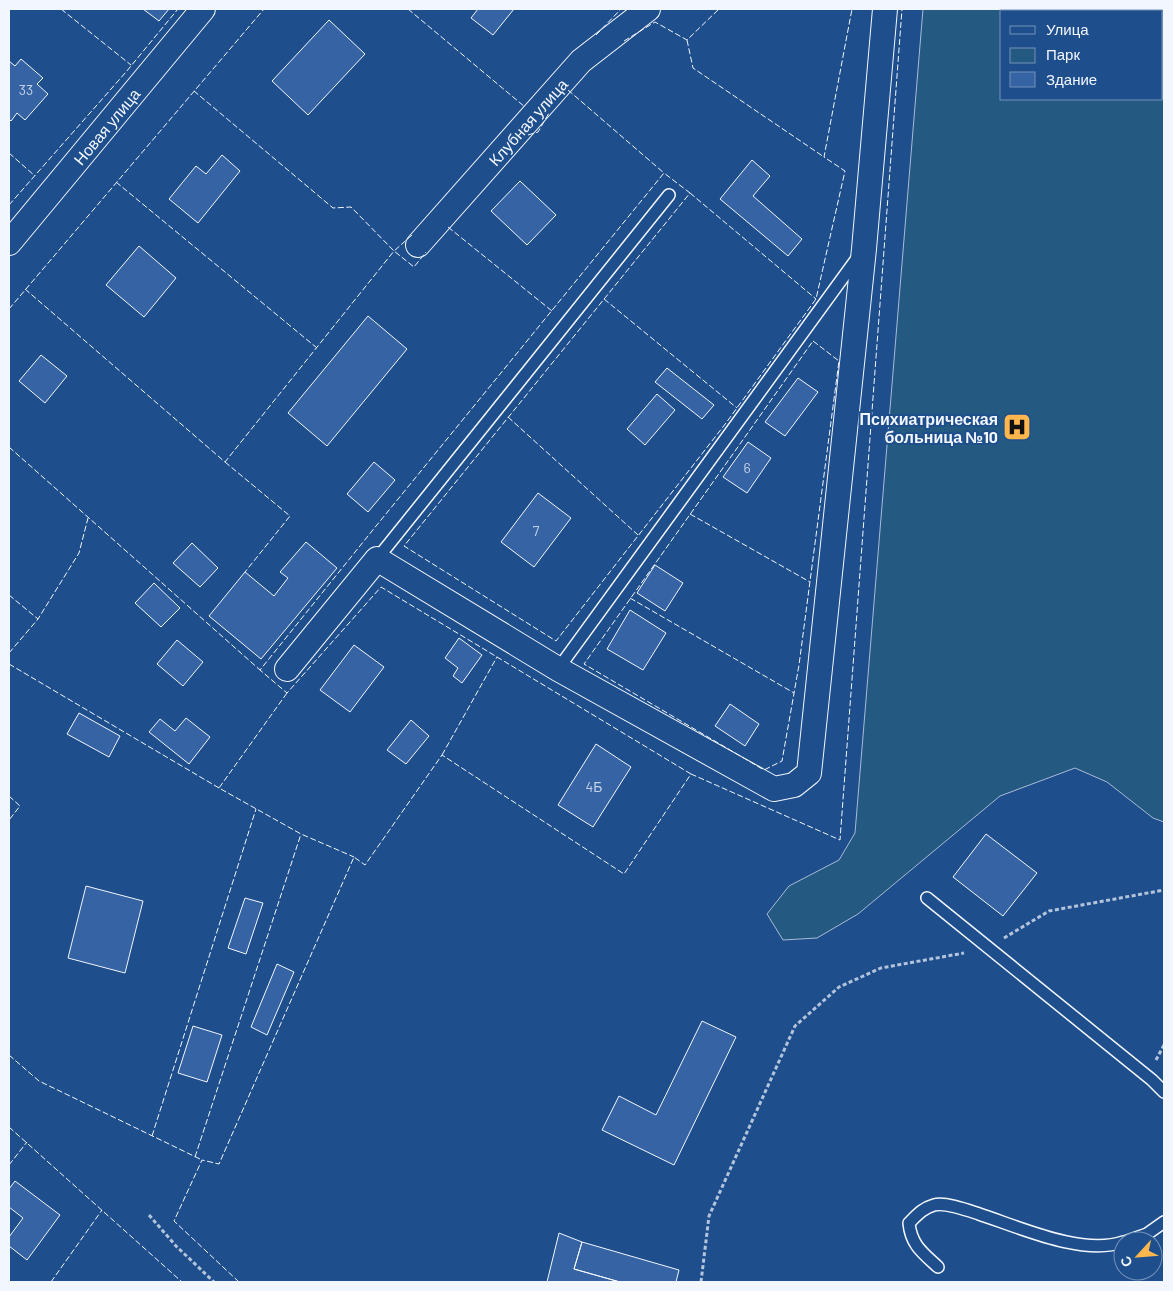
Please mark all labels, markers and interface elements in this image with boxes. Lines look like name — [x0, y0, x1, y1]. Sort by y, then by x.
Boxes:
legend — [1000, 10, 1163, 100]
text: Улица — [1046, 20, 1089, 38]
text: Парк — [1046, 45, 1080, 63]
text: Здание — [1046, 70, 1097, 88]
street label: Клубная улица — [484, 74, 571, 169]
house number: 33 — [19, 81, 33, 98]
street label: Новая улица — [69, 84, 143, 168]
place label: Психиатрическая больница №10 — [860, 409, 998, 446]
hospital icon: Психиатрическая больница №10 — [1002, 412, 1032, 442]
house number: 6 — [743, 459, 751, 476]
house number: 7 — [533, 522, 540, 539]
house number: 4Б — [586, 778, 602, 795]
north arrow — [1113, 1231, 1163, 1281]
text: С — [1116, 1254, 1136, 1270]

